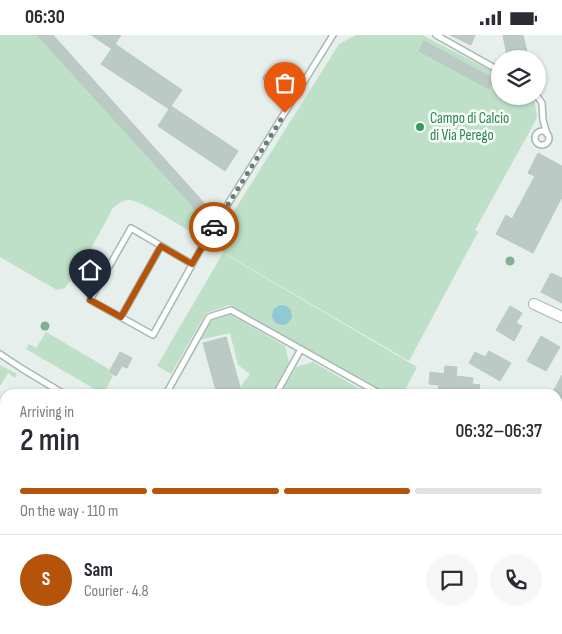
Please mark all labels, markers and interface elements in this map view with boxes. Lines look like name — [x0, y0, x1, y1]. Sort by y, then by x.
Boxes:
text: 06:30 — [25, 6, 65, 29]
map controls — [491, 50, 546, 105]
button: layers — [491, 50, 546, 105]
pin — [264, 62, 306, 113]
icon: bag — [271, 69, 299, 97]
place label: Campo di Calcio di Via Perego — [430, 109, 509, 145]
marker: Campo di Calcio di Via Perego — [414, 121, 426, 133]
courier — [189, 202, 239, 252]
icon: car — [200, 213, 228, 241]
pin — [69, 249, 111, 300]
icon: home — [76, 256, 104, 284]
text: Arriving in — [20, 403, 74, 422]
text: 06:32–06:37 — [456, 420, 542, 443]
text: 2 min — [20, 421, 80, 460]
text: On the way · 110 m — [20, 502, 118, 521]
button: chat — [426, 554, 478, 606]
button: phone — [490, 554, 542, 606]
text: Sam — [84, 559, 113, 582]
text: S — [42, 568, 50, 591]
text: Courier · 4.8 — [84, 582, 148, 601]

